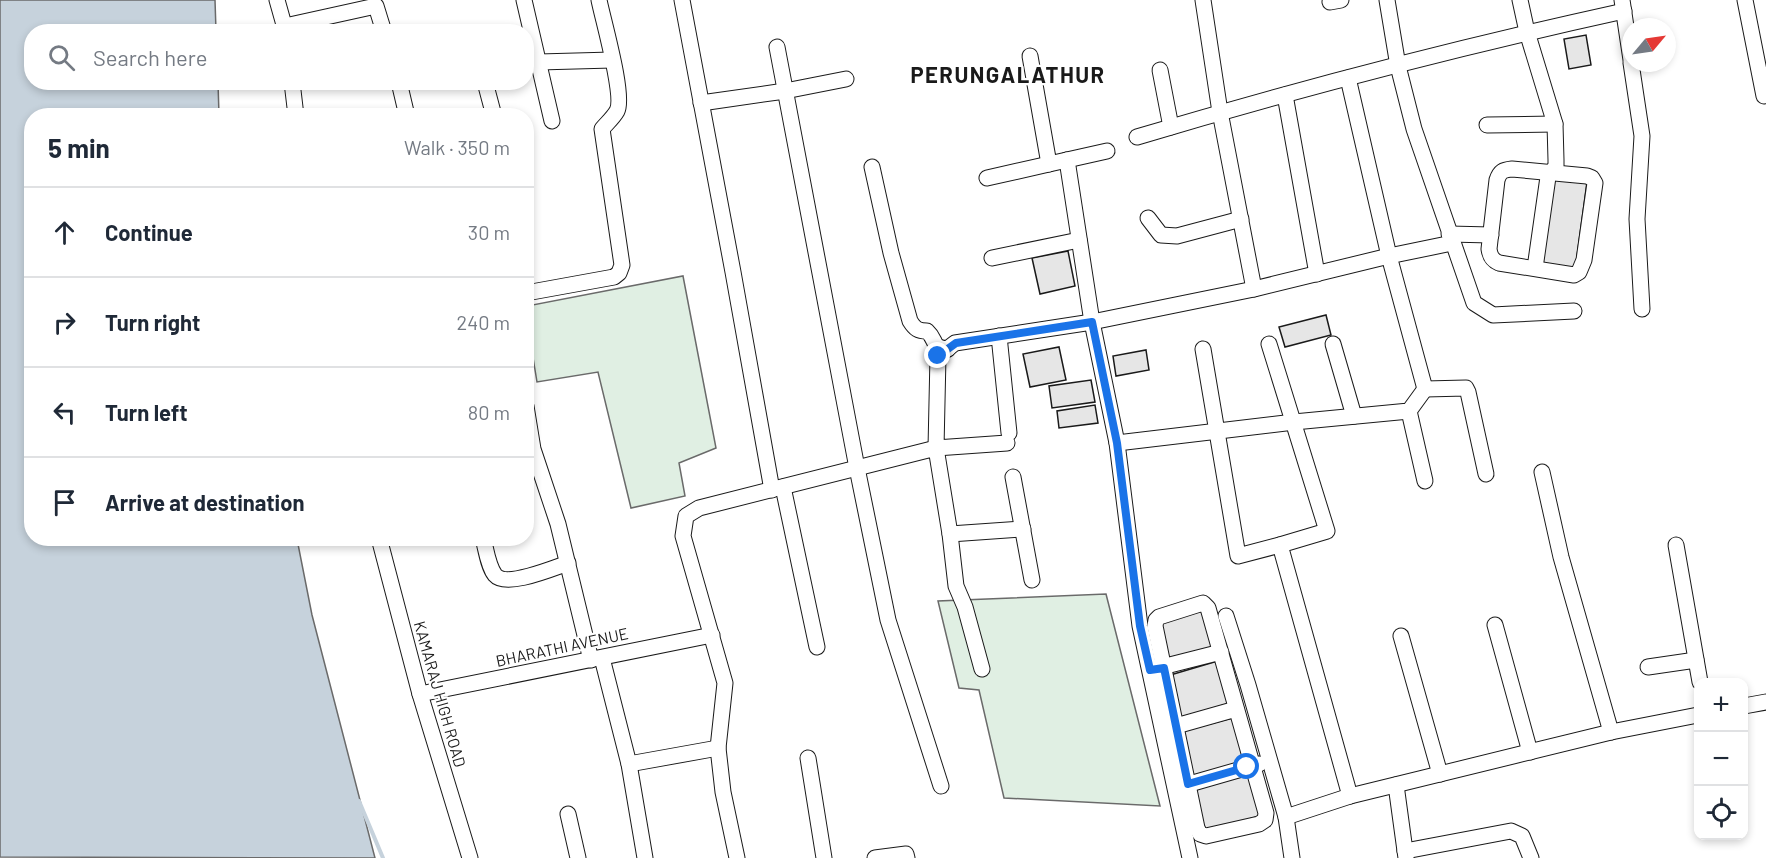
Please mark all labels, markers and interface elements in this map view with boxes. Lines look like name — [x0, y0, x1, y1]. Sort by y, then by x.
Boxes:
north arrow — [1622, 18, 1676, 72]
search box — [24, 24, 534, 90]
icon: search — [45, 41, 78, 74]
text: Search here — [93, 44, 207, 70]
district label: PERUNGALATHUR — [910, 61, 1106, 87]
text: 5 min — [48, 132, 110, 163]
text: Walk · 350 m — [404, 135, 510, 159]
icon: ahead — [48, 216, 81, 249]
text: Continue — [105, 219, 193, 245]
text: 30 m — [468, 220, 510, 244]
icon: right — [48, 306, 81, 339]
text: Turn right — [105, 309, 200, 335]
text: 240 m — [456, 310, 510, 334]
route end — [924, 342, 950, 368]
icon: left — [48, 396, 81, 429]
text: Turn left — [105, 399, 188, 425]
text: 80 m — [468, 400, 510, 424]
icon: arrive — [48, 486, 81, 519]
text: Arrive at destination — [105, 489, 304, 515]
street label: KAMARAJ HIGH ROAD — [410, 619, 470, 769]
street label: BHARATHI AVENUE — [494, 623, 630, 670]
map controls — [1694, 678, 1748, 840]
button: + — [1694, 678, 1748, 732]
button: − — [1694, 732, 1748, 786]
route start — [1233, 753, 1259, 779]
button: locate — [1694, 786, 1748, 840]

